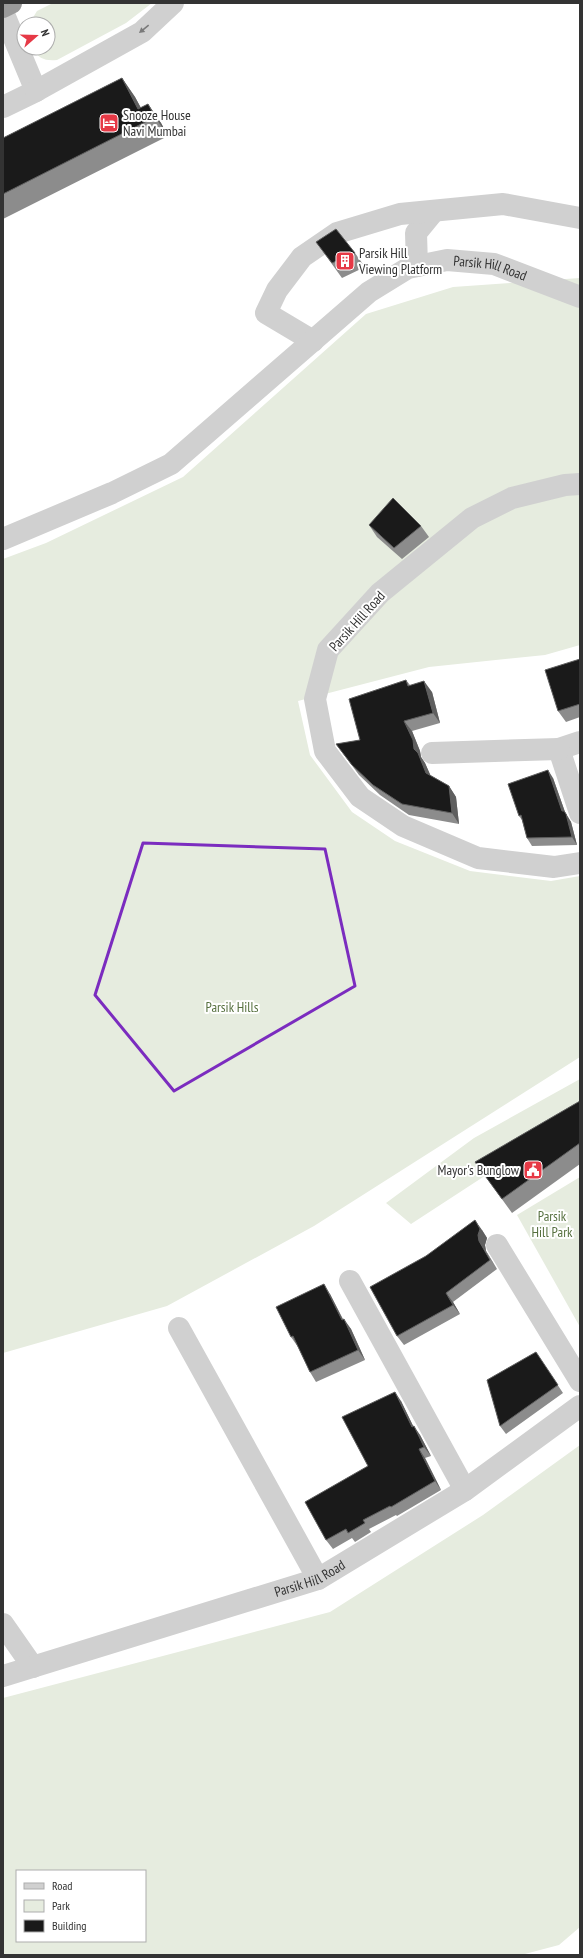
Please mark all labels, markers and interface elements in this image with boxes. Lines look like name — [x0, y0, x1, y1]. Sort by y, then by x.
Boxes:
north arrow — [16, 16, 56, 56]
one-way arrow — [139, 25, 150, 34]
text: N — [38, 27, 53, 38]
place label: Snooze House Navi Mumbai — [123, 106, 191, 140]
hotel icon: Snooze House Navi Mumbai — [98, 112, 120, 134]
place label: Parsik Hill Viewing Platform — [358, 244, 442, 278]
building icon: Parsik Hill Viewing Platform — [334, 250, 356, 272]
street label: Parsik Hill Road — [453, 252, 529, 285]
street label: Parsik Hill Road — [325, 587, 389, 655]
park label: Parsik Hills — [205, 998, 259, 1016]
public building icon: Mayor's Bunglow — [522, 1159, 544, 1181]
place label: Mayor's Bunglow — [438, 1161, 520, 1179]
park label: Parsik Hill Park — [532, 1207, 573, 1241]
street label: Parsik Hill Road — [272, 1556, 348, 1601]
legend — [16, 1870, 146, 1942]
text: Road — [52, 1878, 72, 1893]
text: Park — [52, 1898, 70, 1913]
text: Building — [52, 1918, 87, 1933]

